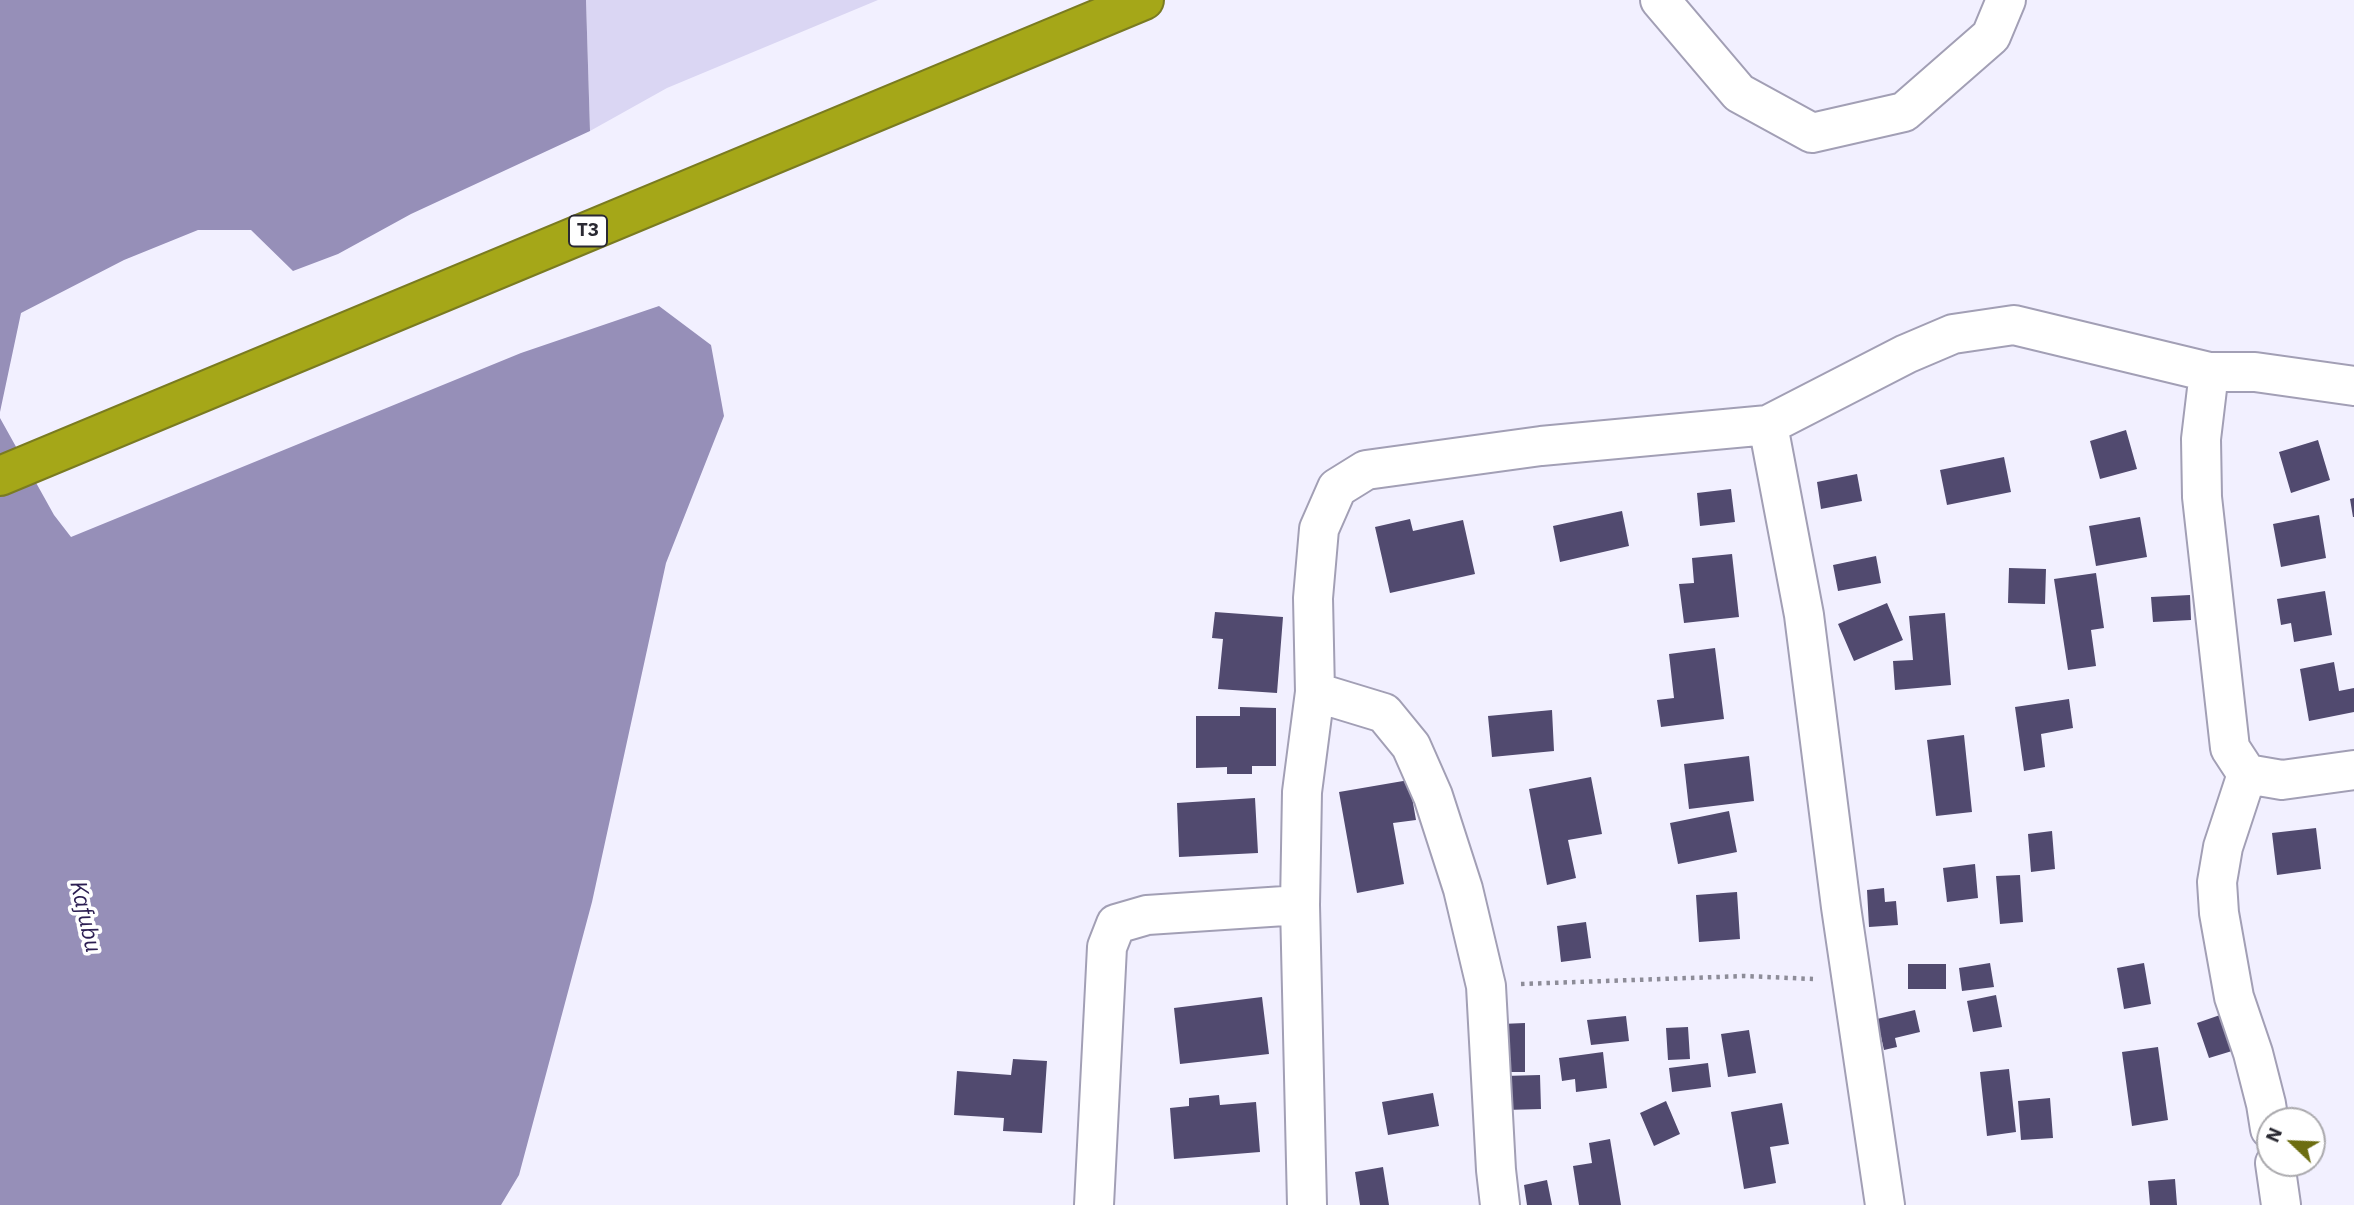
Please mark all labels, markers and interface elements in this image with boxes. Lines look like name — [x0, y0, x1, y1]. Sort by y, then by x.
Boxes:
road number: T3 — [569, 216, 607, 246]
water label: Kafubu — [63, 878, 107, 956]
north arrow — [2256, 1107, 2326, 1177]
text: N — [2260, 1124, 2287, 1146]

